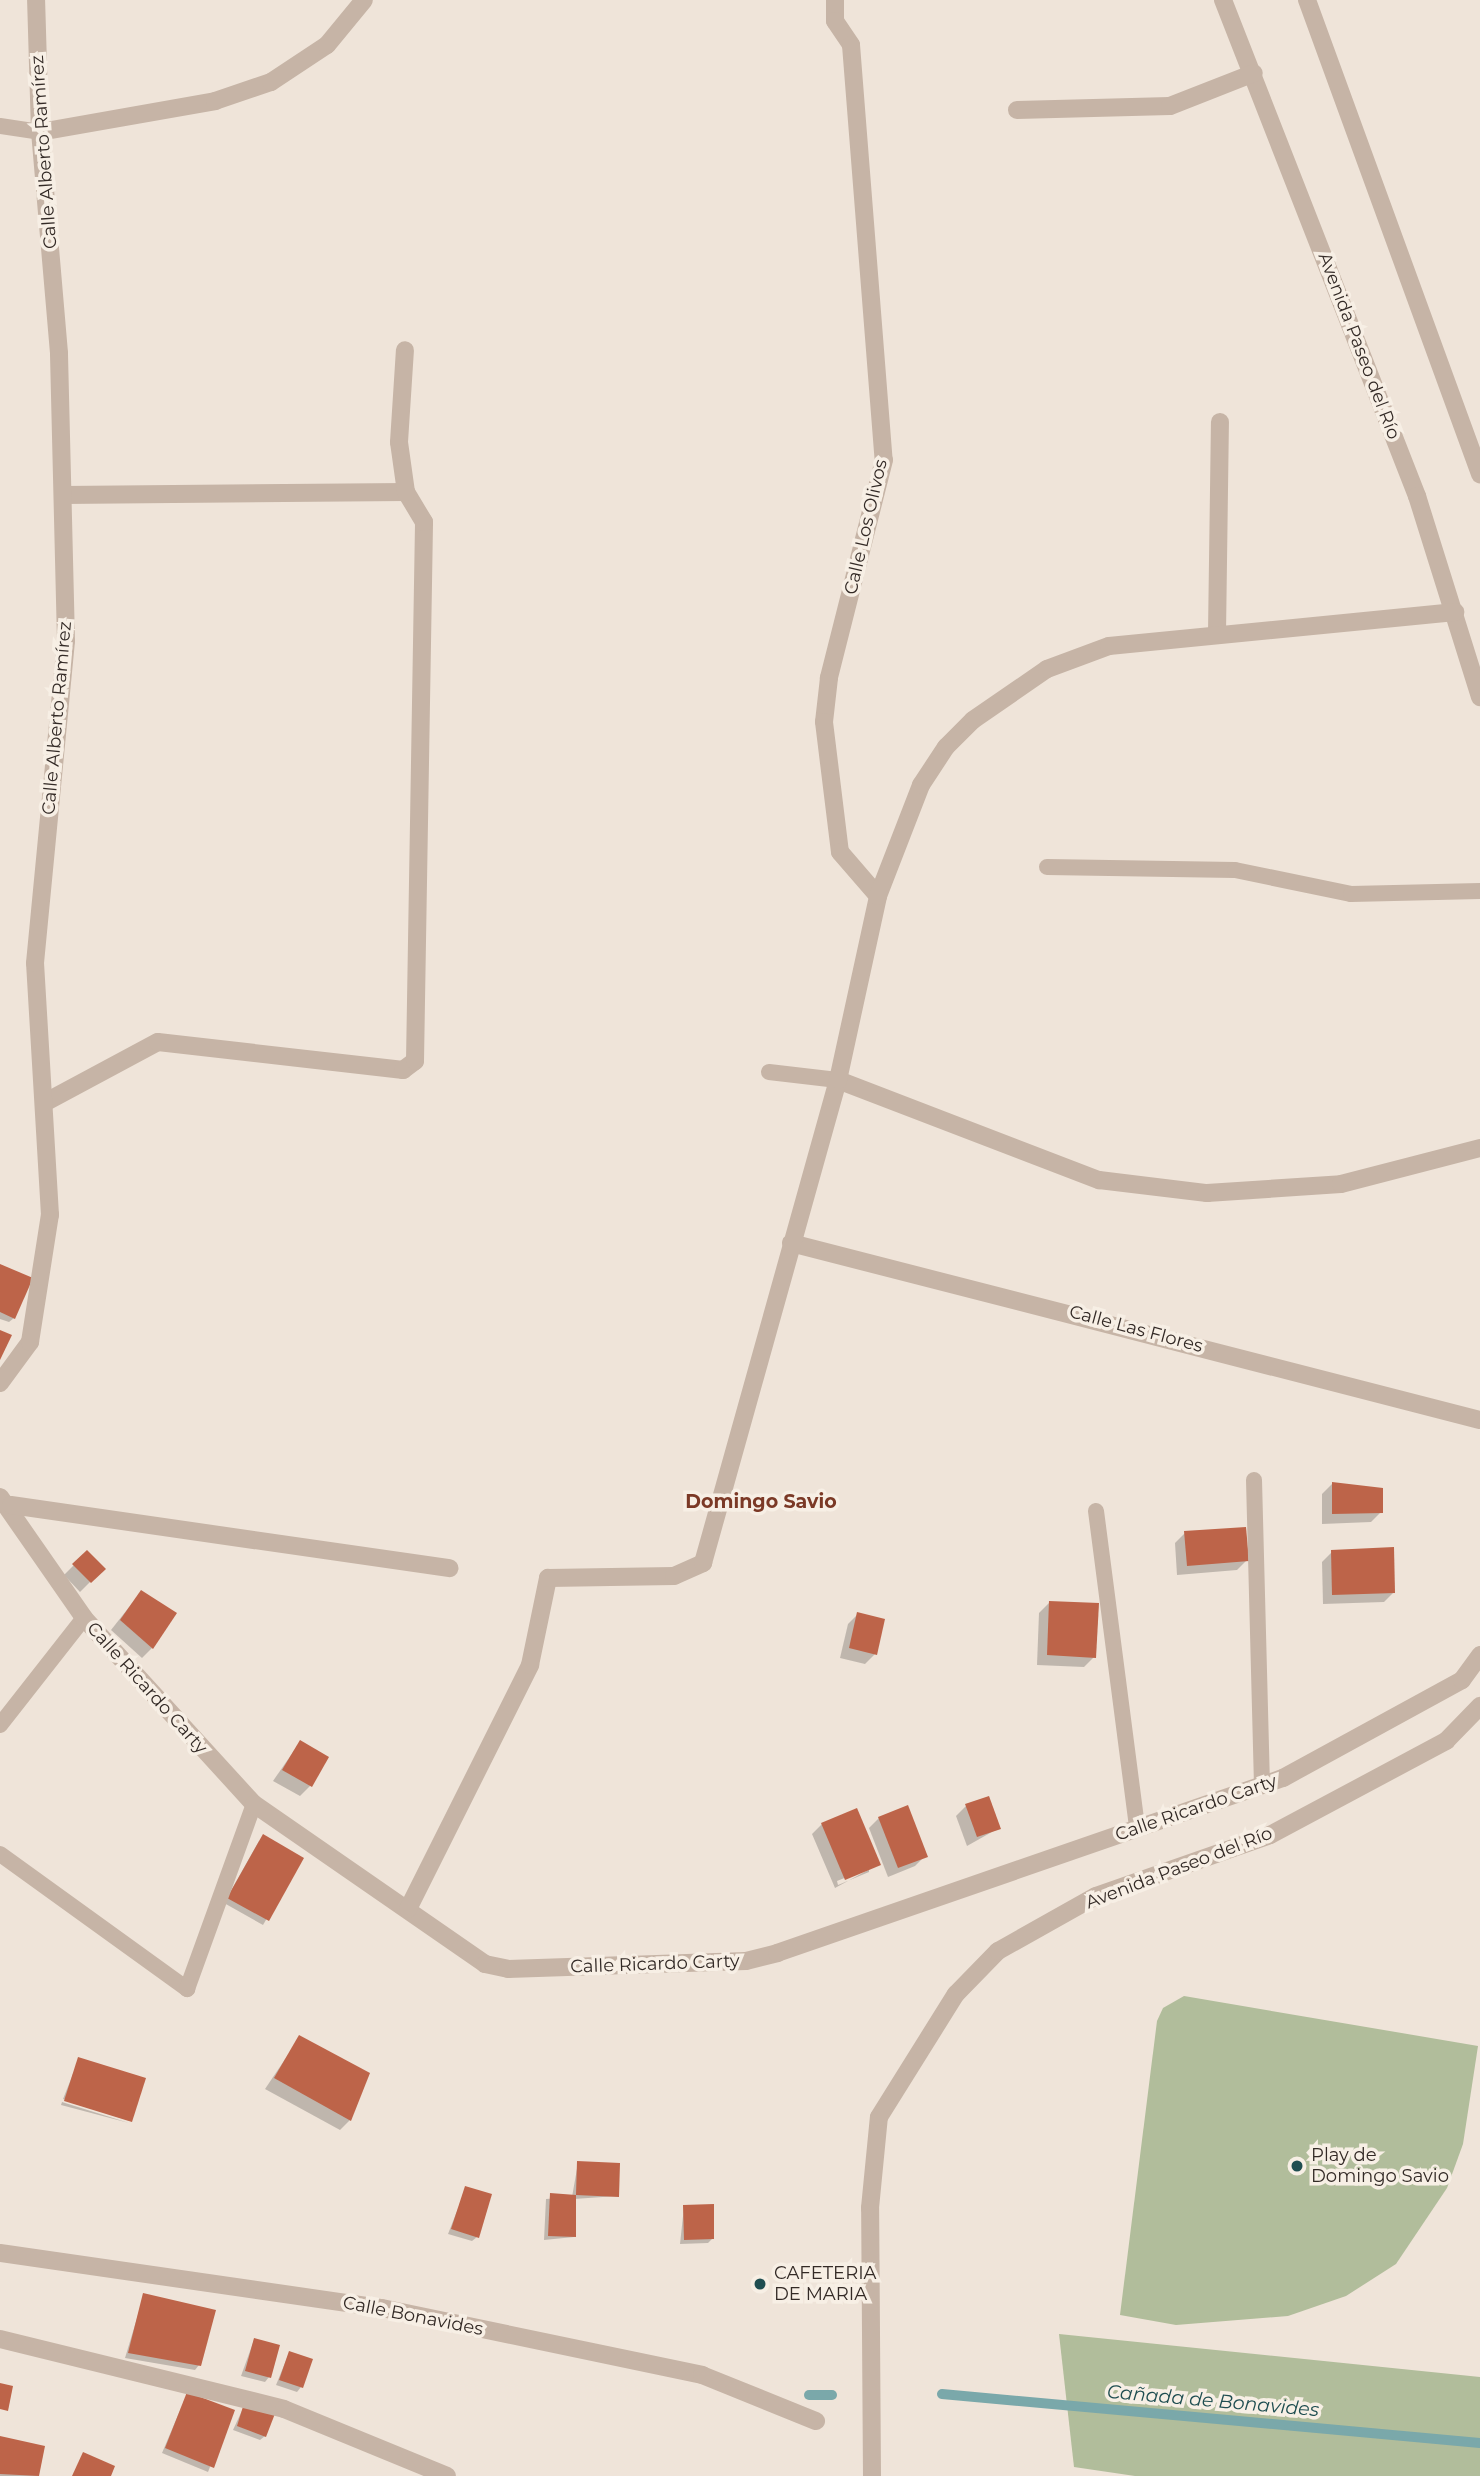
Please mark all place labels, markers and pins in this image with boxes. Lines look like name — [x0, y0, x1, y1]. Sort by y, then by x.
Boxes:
place label: Play de Domingo Savio — [1311, 2145, 1449, 2188]
marker: Play de Domingo Savio — [1289, 2158, 1305, 2174]
place label: CAFETERIA DE MARIA — [774, 2263, 877, 2306]
marker: CAFETERIA DE MARIA — [752, 2276, 768, 2292]

